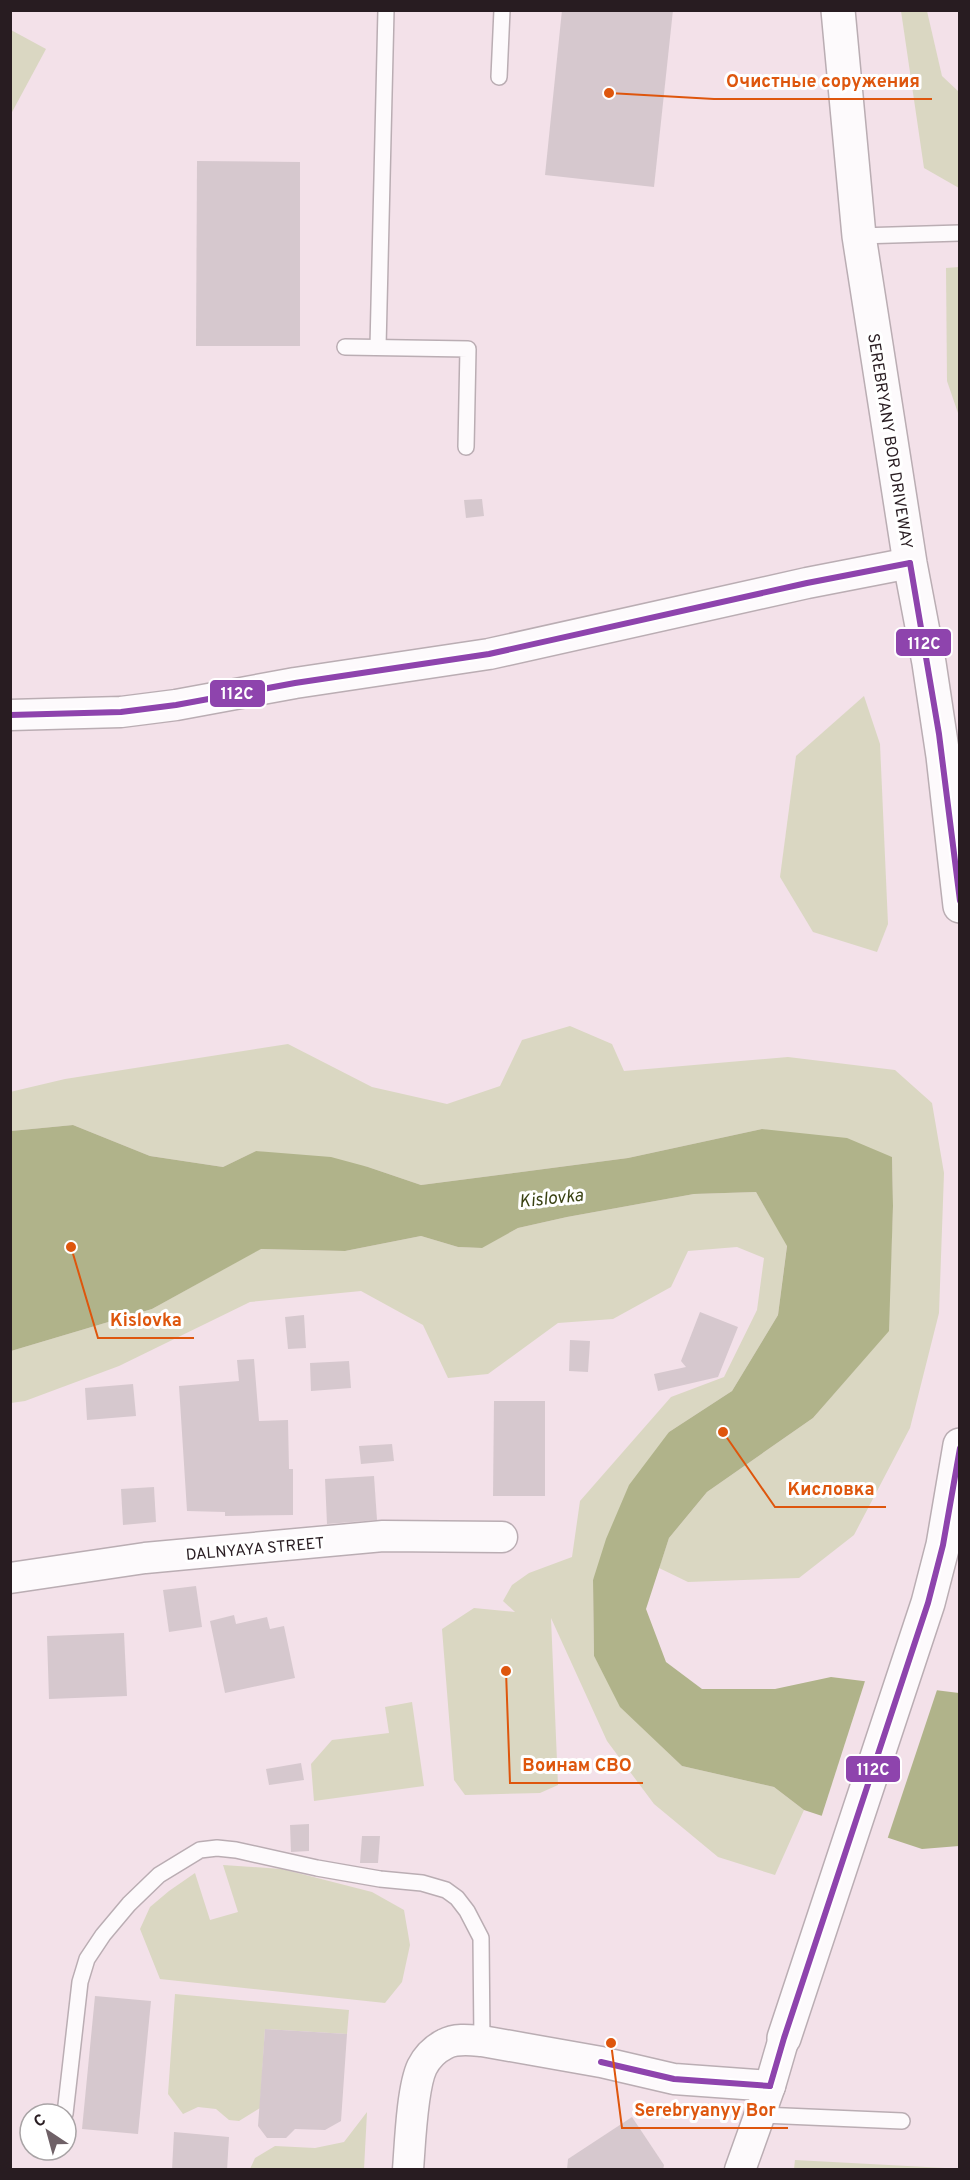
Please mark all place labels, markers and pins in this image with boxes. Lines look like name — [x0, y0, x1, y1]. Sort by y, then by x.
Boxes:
callout: Очистные соружения — [714, 63, 932, 99]
callout: Kislovka — [98, 1302, 194, 1338]
callout: Кисловка — [775, 1471, 886, 1507]
callout: Воинам СВО — [510, 1747, 643, 1783]
callout: Serebryanyy Bor — [622, 2092, 788, 2128]

